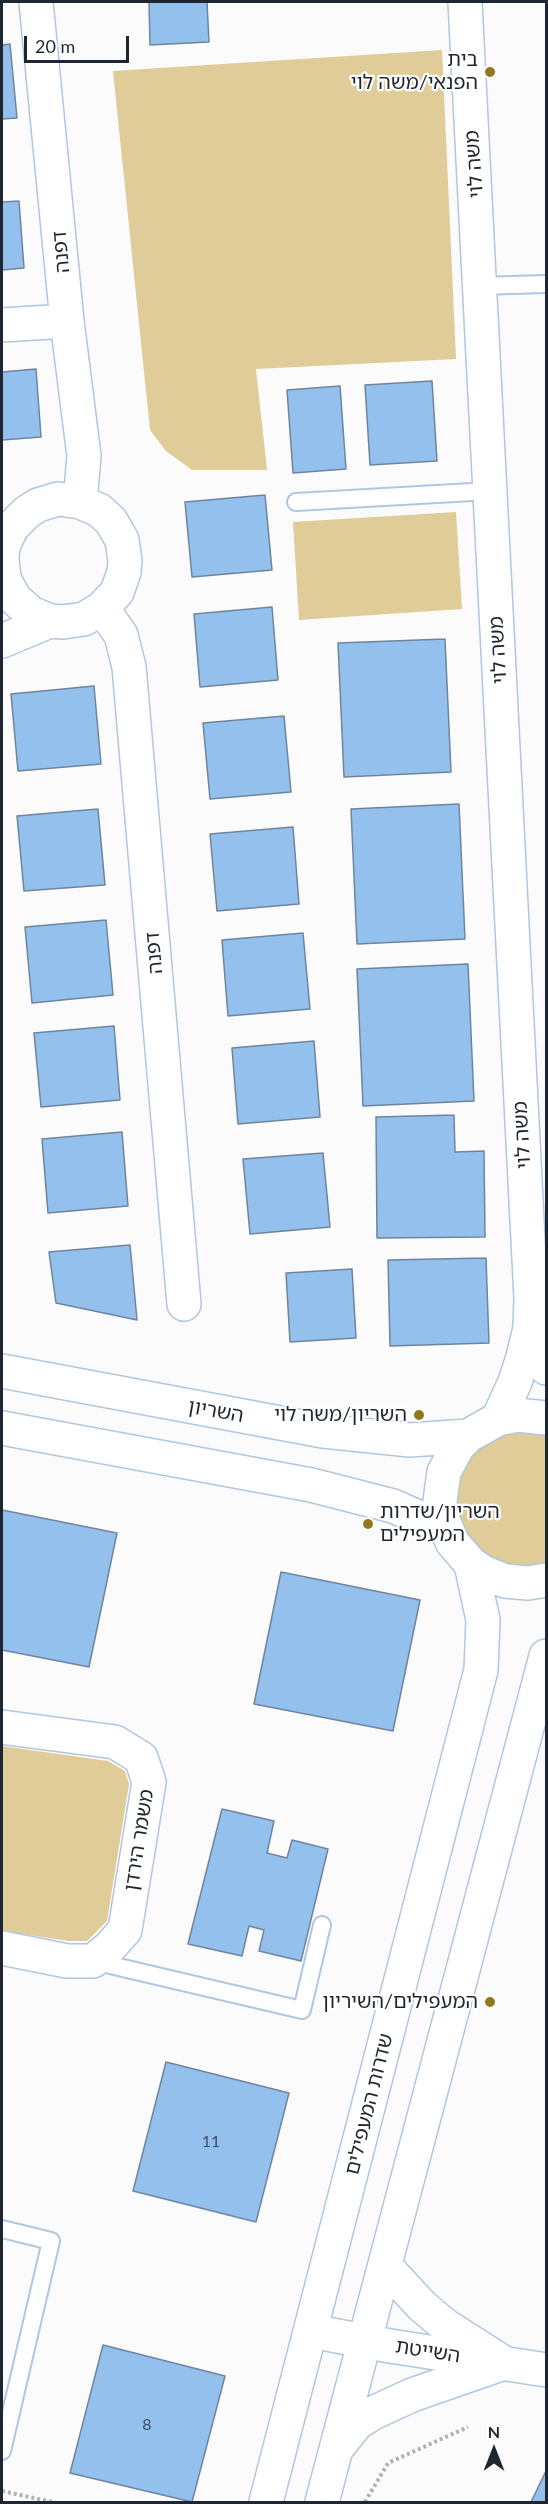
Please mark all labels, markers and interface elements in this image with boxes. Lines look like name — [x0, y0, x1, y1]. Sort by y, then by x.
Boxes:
scale bar — [27, 24, 132, 62]
text: 20 m — [35, 35, 75, 57]
place label: בית הפנאי/משה לוי — [351, 48, 478, 95]
marker: בית הפנאי/משה לוי — [483, 65, 497, 79]
street label: משה לוי — [460, 129, 488, 199]
street label: דפנה — [47, 230, 75, 274]
street label: משה לוי — [484, 616, 512, 684]
street label: דפנה — [140, 931, 168, 975]
street label: משה לוי — [508, 1101, 536, 1169]
street label: השריון — [186, 1394, 246, 1428]
place label: השריון/משה לוי — [274, 1403, 407, 1427]
marker: השריון/משה לוי — [412, 1408, 426, 1422]
place label: השריון/שדרות המעפילים — [380, 1500, 500, 1547]
marker: השריון/שדרות המעפילים — [361, 1517, 375, 1531]
street label: משמר הירדן — [119, 1788, 159, 1892]
place label: המעפילים/השיריון — [322, 1990, 478, 2014]
marker: המעפילים/השיריון — [483, 1995, 497, 2009]
street label: שדרות המעפילים — [340, 2031, 398, 2177]
house number: 11 — [202, 2132, 220, 2152]
street label: השייטת — [394, 2334, 462, 2368]
house number: 8 — [142, 2415, 152, 2435]
north arrow — [464, 2420, 524, 2480]
text: N — [488, 2422, 500, 2441]

